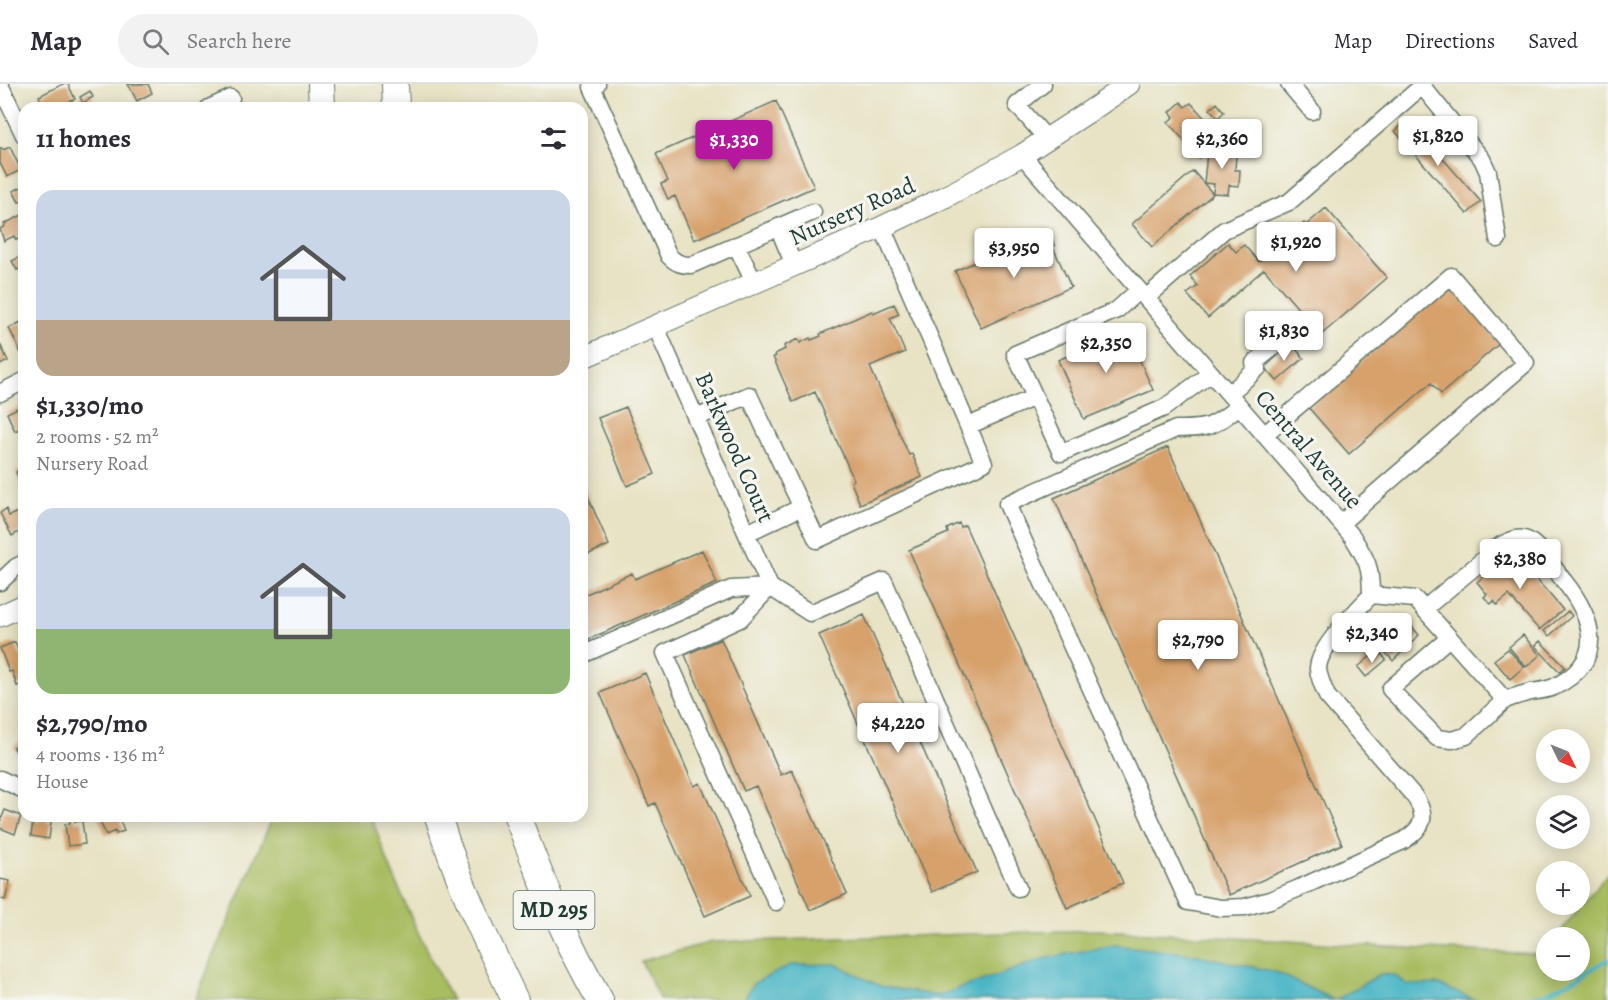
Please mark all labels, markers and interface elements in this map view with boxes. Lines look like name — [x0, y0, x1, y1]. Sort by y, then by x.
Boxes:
search box — [118, 14, 538, 68]
text: Map — [30, 22, 82, 60]
icon: search — [139, 25, 172, 58]
text: Search here — [187, 26, 291, 56]
text: Map — [1334, 27, 1372, 55]
text: Directions — [1405, 27, 1495, 55]
text: Saved — [1528, 27, 1578, 55]
pin: $1,820 — [1389, 116, 1487, 167]
pin: $2,360 — [1173, 119, 1271, 170]
pin: $1,330 — [685, 120, 783, 171]
text: 11 homes — [36, 121, 131, 156]
icon: filters — [537, 122, 570, 155]
text: $1,820 — [1412, 122, 1464, 149]
text: $2,360 — [1196, 125, 1248, 152]
text: $1,330 — [709, 126, 759, 153]
street label: Nursery Road — [784, 169, 920, 253]
pin: $1,920 — [1247, 222, 1345, 273]
pin: $3,950 — [965, 228, 1063, 279]
text: $1,920 — [1271, 228, 1321, 255]
icon: home — [249, 229, 357, 337]
text: $3,950 — [988, 234, 1040, 261]
pin: $1,830 — [1235, 311, 1333, 362]
text: $1,830 — [1259, 317, 1309, 344]
pin: $2,350 — [1057, 323, 1155, 374]
text: $2,350 — [1080, 329, 1132, 356]
street label: Barkwood Court — [688, 367, 782, 527]
street label: Central Avenue — [1248, 382, 1370, 516]
text: $1,330/mo — [36, 388, 144, 423]
text: 2 rooms · 52 m² — [36, 423, 159, 450]
text: Nursery Road — [36, 450, 148, 477]
pin: $2,380 — [1471, 539, 1569, 590]
text: $2,380 — [1494, 545, 1546, 572]
icon: home — [249, 547, 357, 655]
pin: $2,340 — [1323, 613, 1421, 664]
text: $2,340 — [1346, 619, 1398, 646]
pin: $2,790 — [1149, 620, 1247, 671]
text: $2,790 — [1172, 626, 1224, 653]
pin: $4,220 — [849, 703, 947, 754]
text: $2,790/mo — [36, 706, 148, 741]
text: $4,220 — [871, 709, 925, 736]
north arrow — [1536, 729, 1590, 783]
map controls — [1536, 729, 1590, 981]
text: 4 rooms · 136 m² — [36, 741, 165, 768]
text: House — [36, 768, 88, 795]
button: layers — [1536, 795, 1590, 849]
button: + — [1536, 861, 1590, 915]
road number: MD 295 — [514, 891, 594, 929]
button: − — [1536, 927, 1590, 981]

